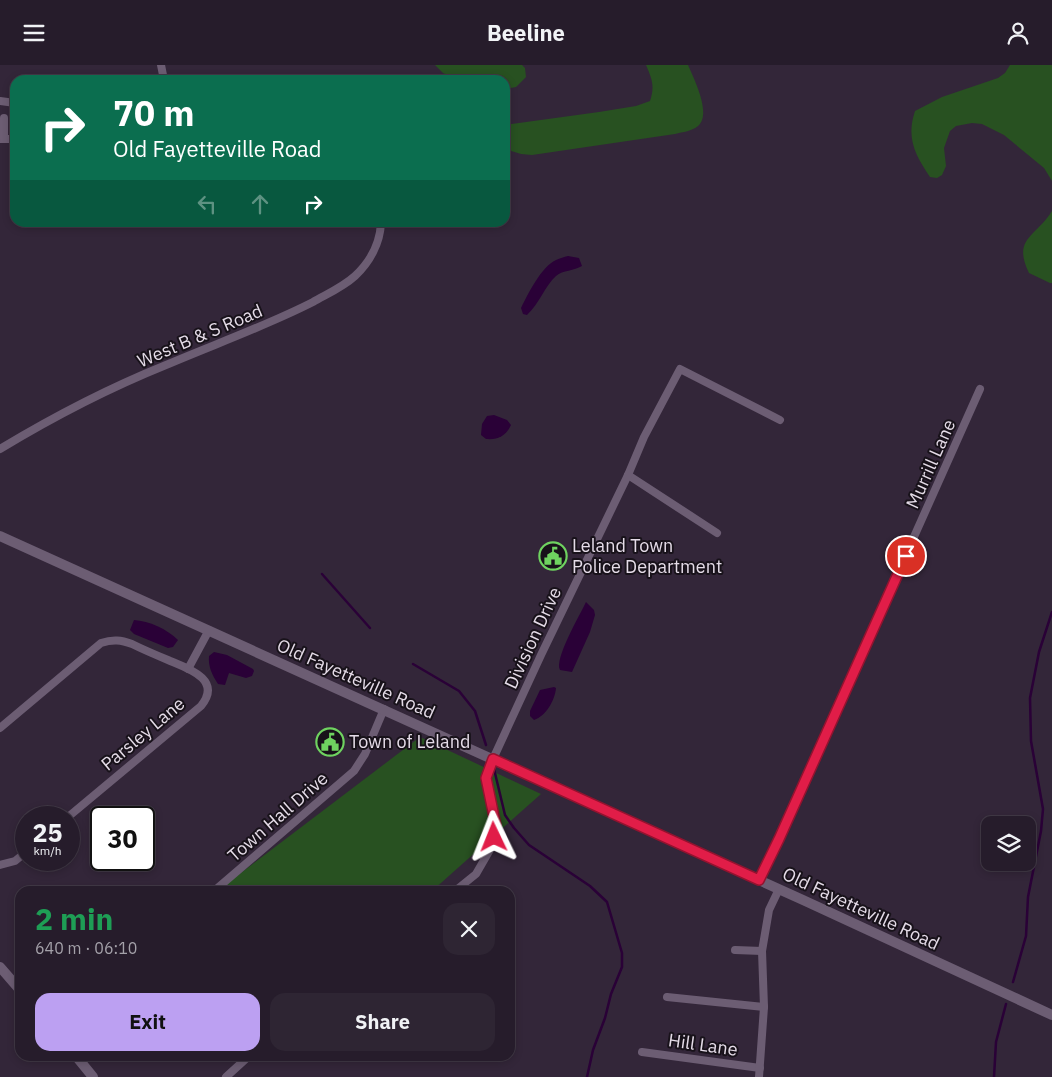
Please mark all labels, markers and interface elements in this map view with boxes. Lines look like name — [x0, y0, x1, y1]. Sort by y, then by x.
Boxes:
text: Beeline — [487, 18, 565, 47]
icon: menu — [20, 19, 48, 47]
icon: person — [1004, 19, 1032, 47]
text: 70 m — [113, 90, 195, 136]
icon: right — [30, 95, 95, 160]
text: Old Fayetteville Road — [113, 134, 322, 163]
icon: left — [193, 190, 221, 218]
icon: ahead — [246, 190, 274, 218]
icon: right — [299, 190, 327, 218]
street label: West B & S Road — [134, 299, 266, 372]
street label: Murrill Lane — [901, 416, 960, 512]
place label: Leland Town Police Department — [572, 534, 722, 578]
pin — [885, 535, 927, 577]
public building icon: Leland Town Police Department — [538, 541, 568, 571]
icon: arrive — [892, 542, 920, 570]
street label: Division Drive — [499, 583, 566, 692]
street label: Old Fayetteville Road — [274, 633, 439, 724]
street label: Parsley Lane — [96, 692, 189, 775]
public building icon: Town of Leland — [315, 727, 345, 757]
place label: Town of Leland — [349, 730, 470, 753]
street label: Town Hall Drive — [223, 767, 333, 866]
speed limit sign: 30 — [90, 806, 155, 871]
position arrow — [467, 810, 519, 862]
text: 25 — [32, 816, 63, 849]
map controls — [981, 816, 1036, 871]
button: layers — [981, 816, 1036, 871]
text: km/h — [33, 843, 62, 858]
street label: Old Fayetteville Road — [779, 862, 943, 955]
text: 2 min — [35, 899, 113, 938]
button: close — [443, 903, 495, 955]
text: 640 m · 06:10 — [35, 938, 137, 958]
button: Exit — [35, 993, 260, 1051]
button: Share — [270, 993, 495, 1051]
street label: Hill Lane — [667, 1028, 739, 1061]

